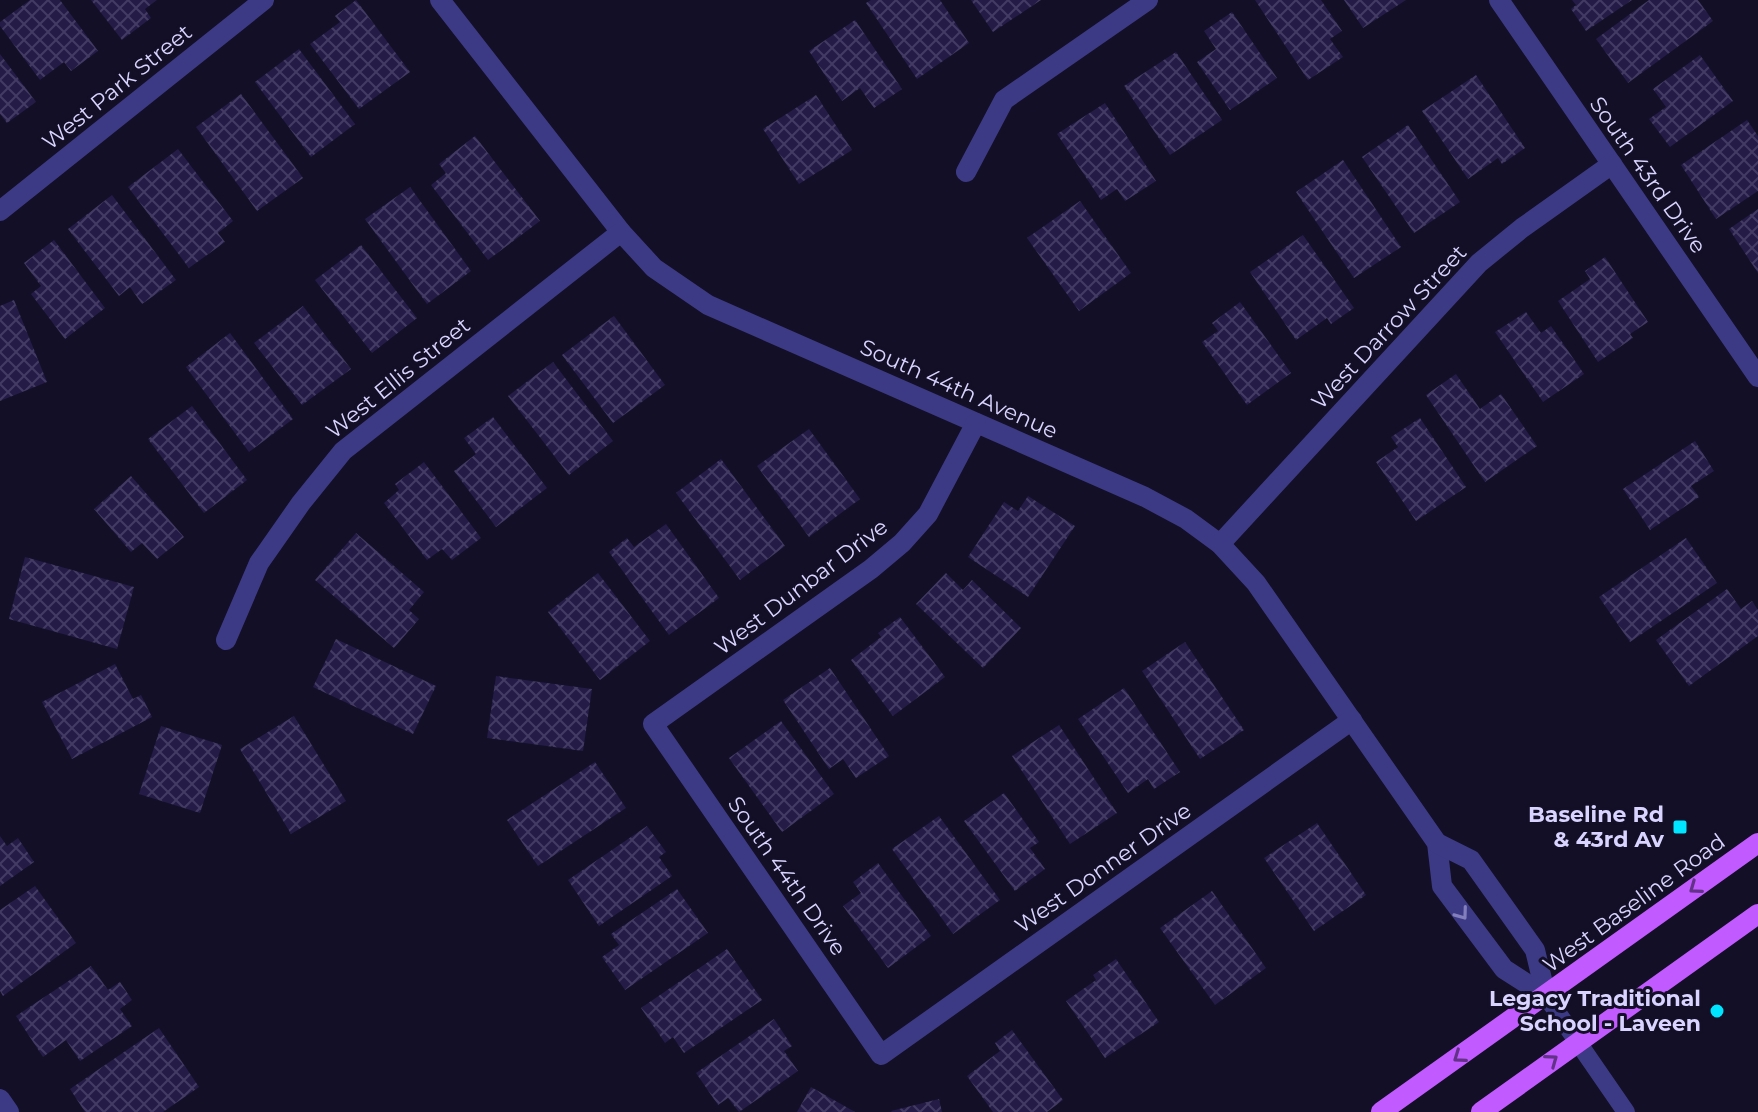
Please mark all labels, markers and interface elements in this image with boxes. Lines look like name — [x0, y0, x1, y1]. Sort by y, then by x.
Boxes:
street label: West Park Street — [37, 18, 197, 156]
street label: South 43rd Drive — [1584, 91, 1712, 259]
street label: West Darrow Street — [1306, 239, 1472, 415]
street label: West Ellis Street — [321, 312, 475, 444]
street label: South 44th Avenue — [856, 333, 1062, 445]
street label: West Dunbar Drive — [709, 513, 893, 661]
street label: South 44th Drive — [722, 791, 852, 961]
street label: West Donner Drive — [1010, 797, 1196, 939]
place label: Baseline Rd & 43rd Av — [1528, 801, 1665, 853]
marker: Baseline Rd & 43rd Av — [1671, 818, 1689, 836]
street label: West Baseline Road — [1538, 828, 1730, 978]
one-way arrow — [1689, 879, 1704, 893]
one-way arrow — [1453, 905, 1467, 919]
place label: Legacy Traditional School - Laveen — [1489, 985, 1701, 1037]
marker: Legacy Traditional School - Laveen — [1708, 1002, 1726, 1020]
one-way arrow — [1453, 1047, 1467, 1062]
one-way arrow — [1544, 1056, 1558, 1070]

